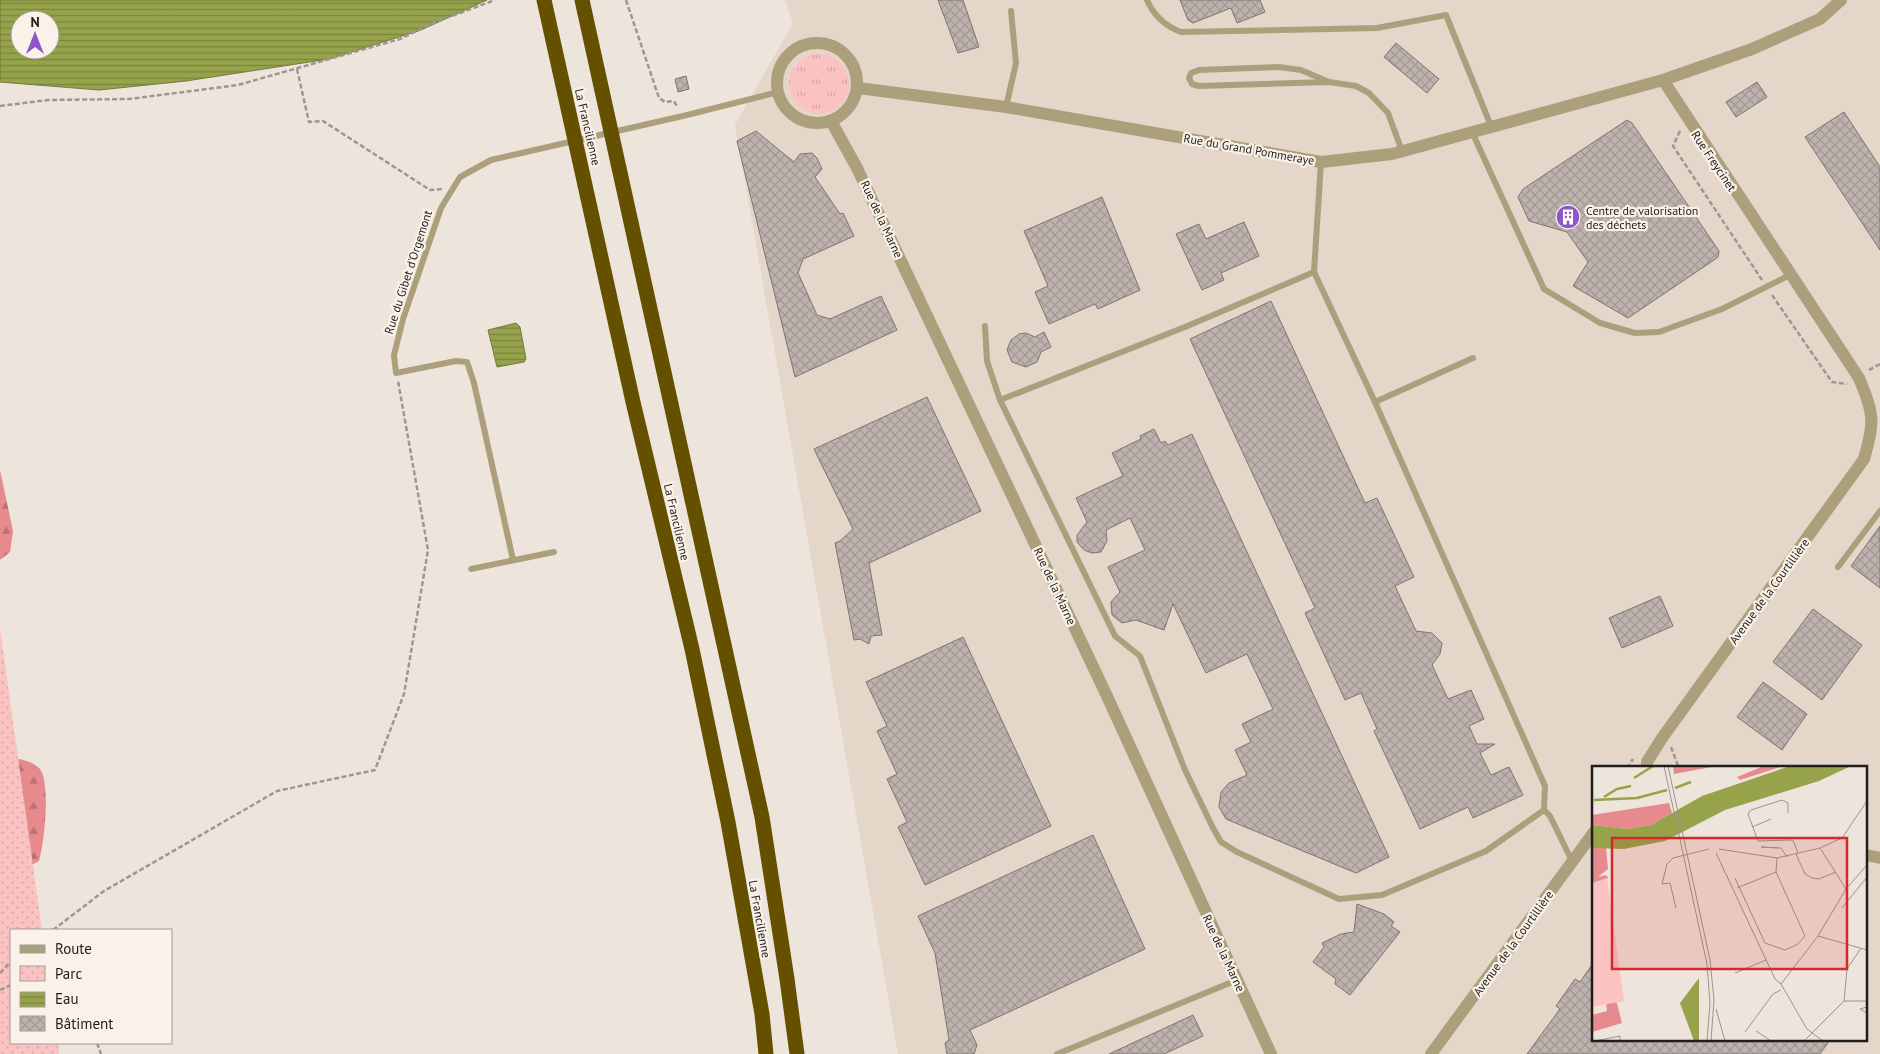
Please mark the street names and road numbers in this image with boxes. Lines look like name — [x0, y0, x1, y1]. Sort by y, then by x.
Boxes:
street label: La Francilienne — [572, 87, 604, 167]
street label: Rue Freycinet — [1688, 128, 1740, 194]
street label: Rue du Grand Pommeraye — [1183, 130, 1315, 168]
street label: Rue de la Marne — [858, 178, 906, 260]
street label: Rue du Gibet d'Orgemont — [381, 208, 435, 336]
street label: La Francilienne — [661, 482, 693, 562]
street label: Avenue de la Courtillière — [1726, 535, 1812, 647]
street label: Rue de la Marne — [1031, 545, 1079, 627]
street label: La Francilienne — [746, 879, 774, 959]
street label: Avenue de la Courtillière — [1470, 887, 1556, 999]
street label: Rue de la Marne — [1200, 912, 1248, 994]

